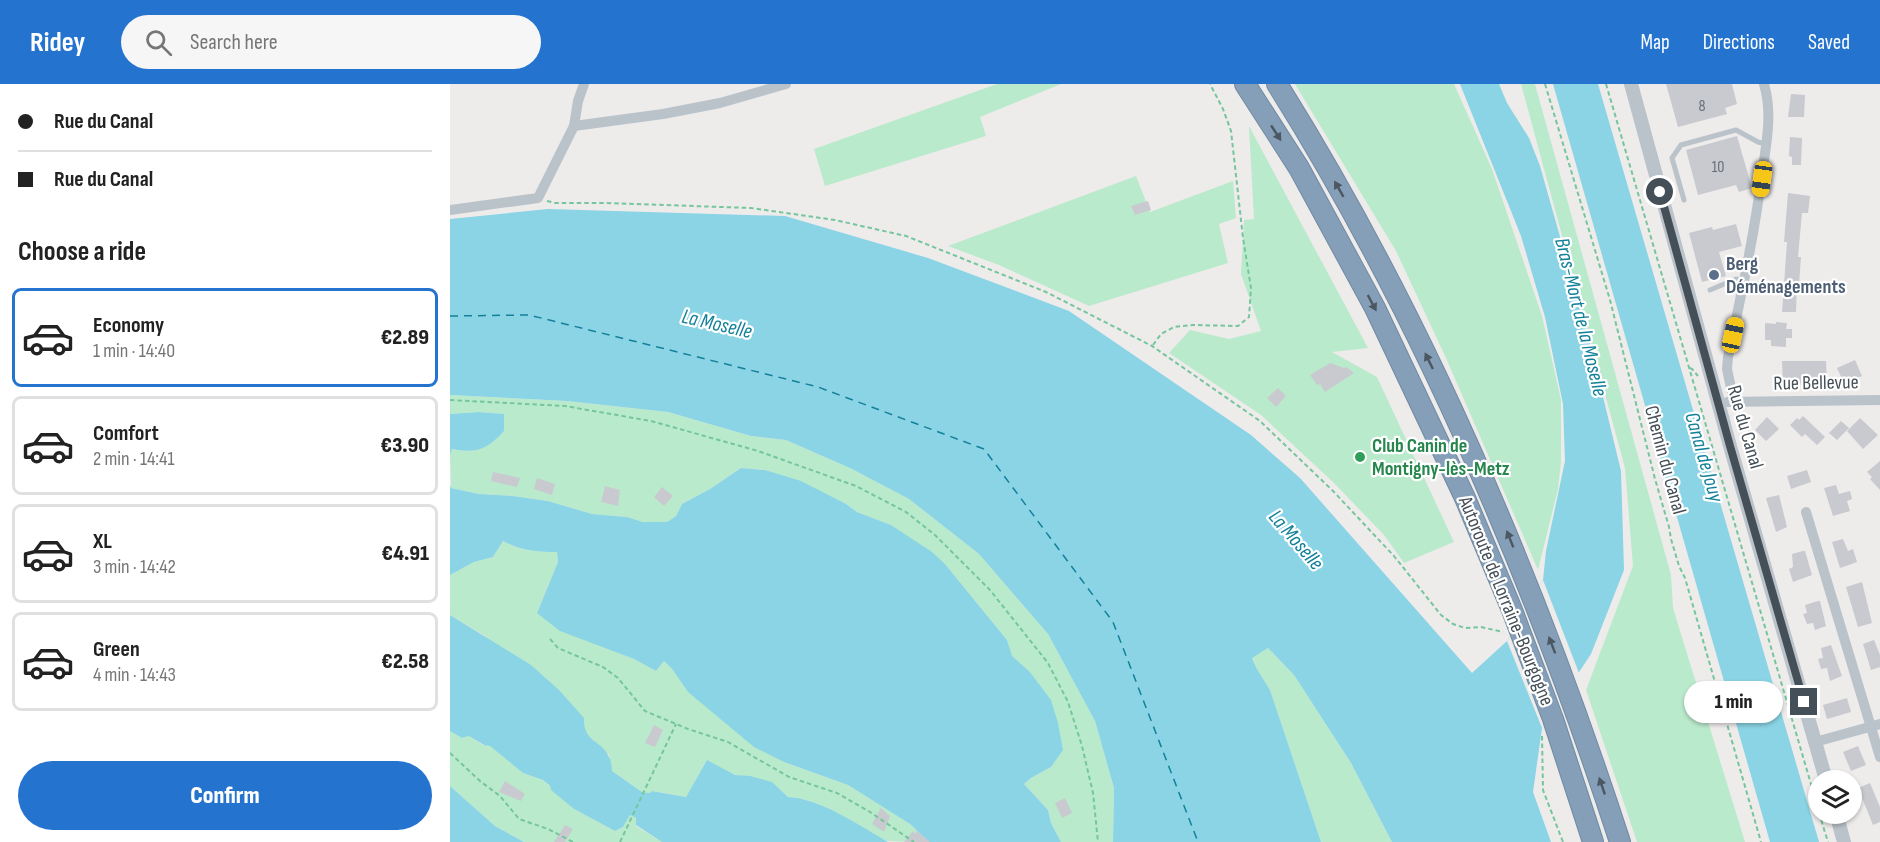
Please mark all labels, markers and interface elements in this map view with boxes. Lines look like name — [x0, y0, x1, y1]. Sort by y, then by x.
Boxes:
search box — [121, 15, 541, 69]
text: Ridey — [30, 26, 85, 59]
icon: search — [142, 26, 175, 59]
text: Search here — [190, 29, 278, 56]
text: Map — [1640, 30, 1670, 55]
text: Directions — [1703, 30, 1775, 55]
text: Saved — [1808, 30, 1850, 55]
house number: 8 — [1698, 97, 1706, 116]
text: Rue du Canal — [54, 108, 153, 135]
one-way arrow — [1271, 125, 1282, 141]
house number: 10 — [1712, 158, 1724, 177]
car — [1751, 160, 1773, 198]
text: Rue du Canal — [54, 166, 153, 193]
route start — [1646, 178, 1673, 205]
one-way arrow — [1333, 181, 1344, 197]
water label: Bras-Mort de la Moselle — [1549, 235, 1613, 399]
text: Choose a ride — [18, 236, 146, 268]
place label: Berg Déménagements — [1726, 252, 1846, 299]
marker: Berg Déménagements — [1707, 268, 1721, 282]
one-way arrow — [1367, 295, 1377, 312]
water label: La Moselle — [679, 304, 755, 344]
icon: car — [21, 311, 75, 365]
text: Economy — [93, 312, 164, 339]
car — [1720, 316, 1746, 354]
text: €2.89 — [381, 324, 429, 351]
text: 1 min · 14:40 — [93, 339, 175, 363]
one-way arrow — [1425, 353, 1434, 370]
street label: Rue Bellevue — [1773, 370, 1859, 396]
street label: Rue du Canal — [1722, 382, 1768, 472]
street label: Chemin du Canal — [1639, 403, 1691, 517]
water label: Canal de Jouy — [1679, 409, 1729, 506]
icon: car — [21, 419, 75, 473]
text: Comfort — [93, 420, 159, 447]
text: €3.90 — [380, 432, 429, 459]
place label: Club Canin de Montigny-lès-Metz — [1372, 434, 1510, 481]
text: 2 min · 14:41 — [93, 447, 174, 471]
marker: Club Canin de Montigny-lès-Metz — [1353, 450, 1367, 464]
street label: Autoroute de Lorraine-Bourgogne — [1453, 492, 1559, 709]
water label: La Moselle — [1263, 505, 1329, 575]
icon: car — [21, 527, 75, 581]
text: XL — [93, 528, 112, 555]
one-way arrow — [1505, 529, 1515, 547]
text: €4.91 — [381, 540, 429, 567]
text: 3 min · 14:42 — [93, 555, 176, 579]
icon: car — [21, 635, 75, 689]
text: Green — [93, 636, 140, 663]
one-way arrow — [1546, 636, 1556, 654]
text: €2.58 — [381, 648, 429, 675]
text: 4 min · 14:43 — [93, 663, 176, 687]
callout: 1 min — [1684, 681, 1783, 723]
route end — [1790, 688, 1817, 715]
text: 1 min — [1714, 690, 1753, 714]
button: Confirm — [18, 761, 432, 830]
map controls — [1808, 770, 1862, 824]
button: layers — [1808, 770, 1862, 824]
one-way arrow — [1597, 777, 1606, 795]

